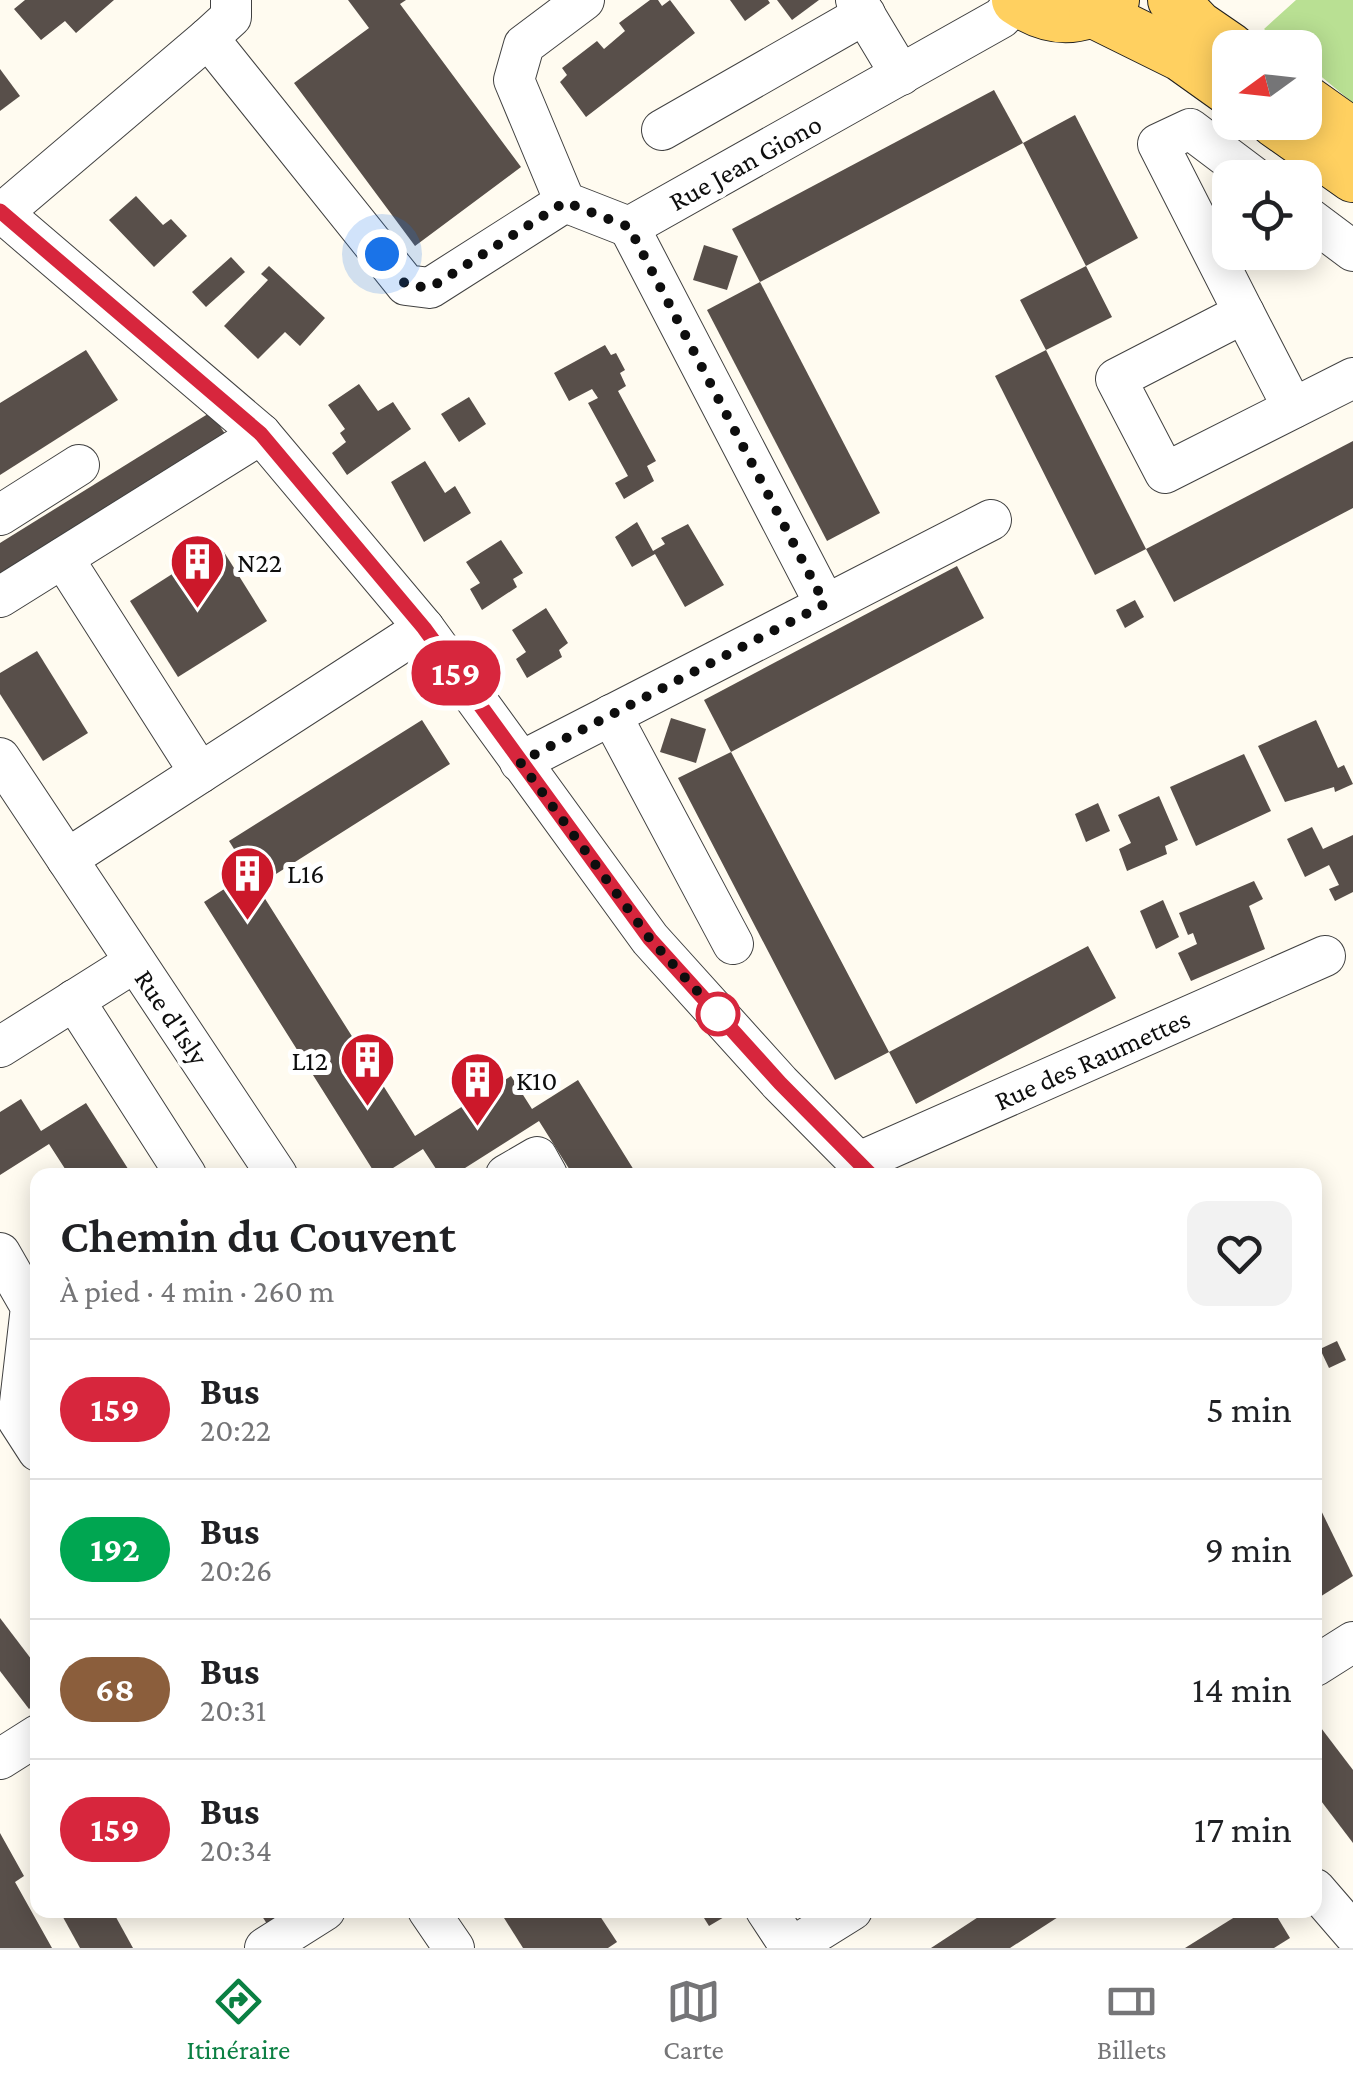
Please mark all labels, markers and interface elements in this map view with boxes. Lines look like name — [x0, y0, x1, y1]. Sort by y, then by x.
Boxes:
north arrow — [1212, 30, 1322, 140]
map controls — [1212, 30, 1322, 270]
street label: Rue Jean Giono — [664, 108, 827, 217]
button: locate — [1212, 160, 1322, 270]
your location — [357, 229, 407, 279]
building icon: N22 — [168, 532, 228, 611]
place label: N22 — [237, 547, 282, 578]
line badge: 159 — [398, 640, 514, 706]
text: 159 — [431, 654, 481, 693]
building icon: L16 — [218, 843, 278, 922]
place label: L16 — [287, 858, 325, 889]
street label: Rue d'Isly — [128, 964, 215, 1072]
unlabelled marker — [697, 993, 739, 1035]
street label: Rue des Raumettes — [990, 1003, 1195, 1116]
building icon: L12 — [337, 1030, 397, 1109]
place label: L12 — [291, 1045, 328, 1076]
building icon: K10 — [447, 1050, 507, 1129]
place label: K10 — [516, 1065, 557, 1096]
button: heart — [1187, 1201, 1292, 1306]
text: Chemin du Couvent — [60, 1209, 456, 1262]
text: À pied · 4 min · 260 m — [60, 1273, 335, 1309]
text: Bus — [200, 1370, 259, 1412]
text: 5 min — [1206, 1388, 1292, 1430]
text: 159 — [90, 1390, 140, 1429]
text: 20:22 — [200, 1412, 271, 1448]
text: Bus — [200, 1510, 259, 1552]
text: 9 min — [1205, 1528, 1292, 1570]
text: 192 — [90, 1530, 140, 1569]
text: 20:26 — [200, 1552, 272, 1588]
text: Bus — [200, 1650, 259, 1692]
text: 14 min — [1192, 1668, 1292, 1710]
text: 68 — [95, 1670, 135, 1709]
text: 20:31 — [200, 1692, 266, 1728]
text: Bus — [200, 1790, 259, 1832]
text: 17 min — [1194, 1808, 1292, 1850]
text: 159 — [90, 1810, 140, 1849]
text: 20:34 — [200, 1832, 272, 1868]
tab: Itinéraire — [186, 1974, 290, 2065]
tab: Carte — [663, 1974, 724, 2065]
tab: Billets — [1097, 1974, 1167, 2065]

